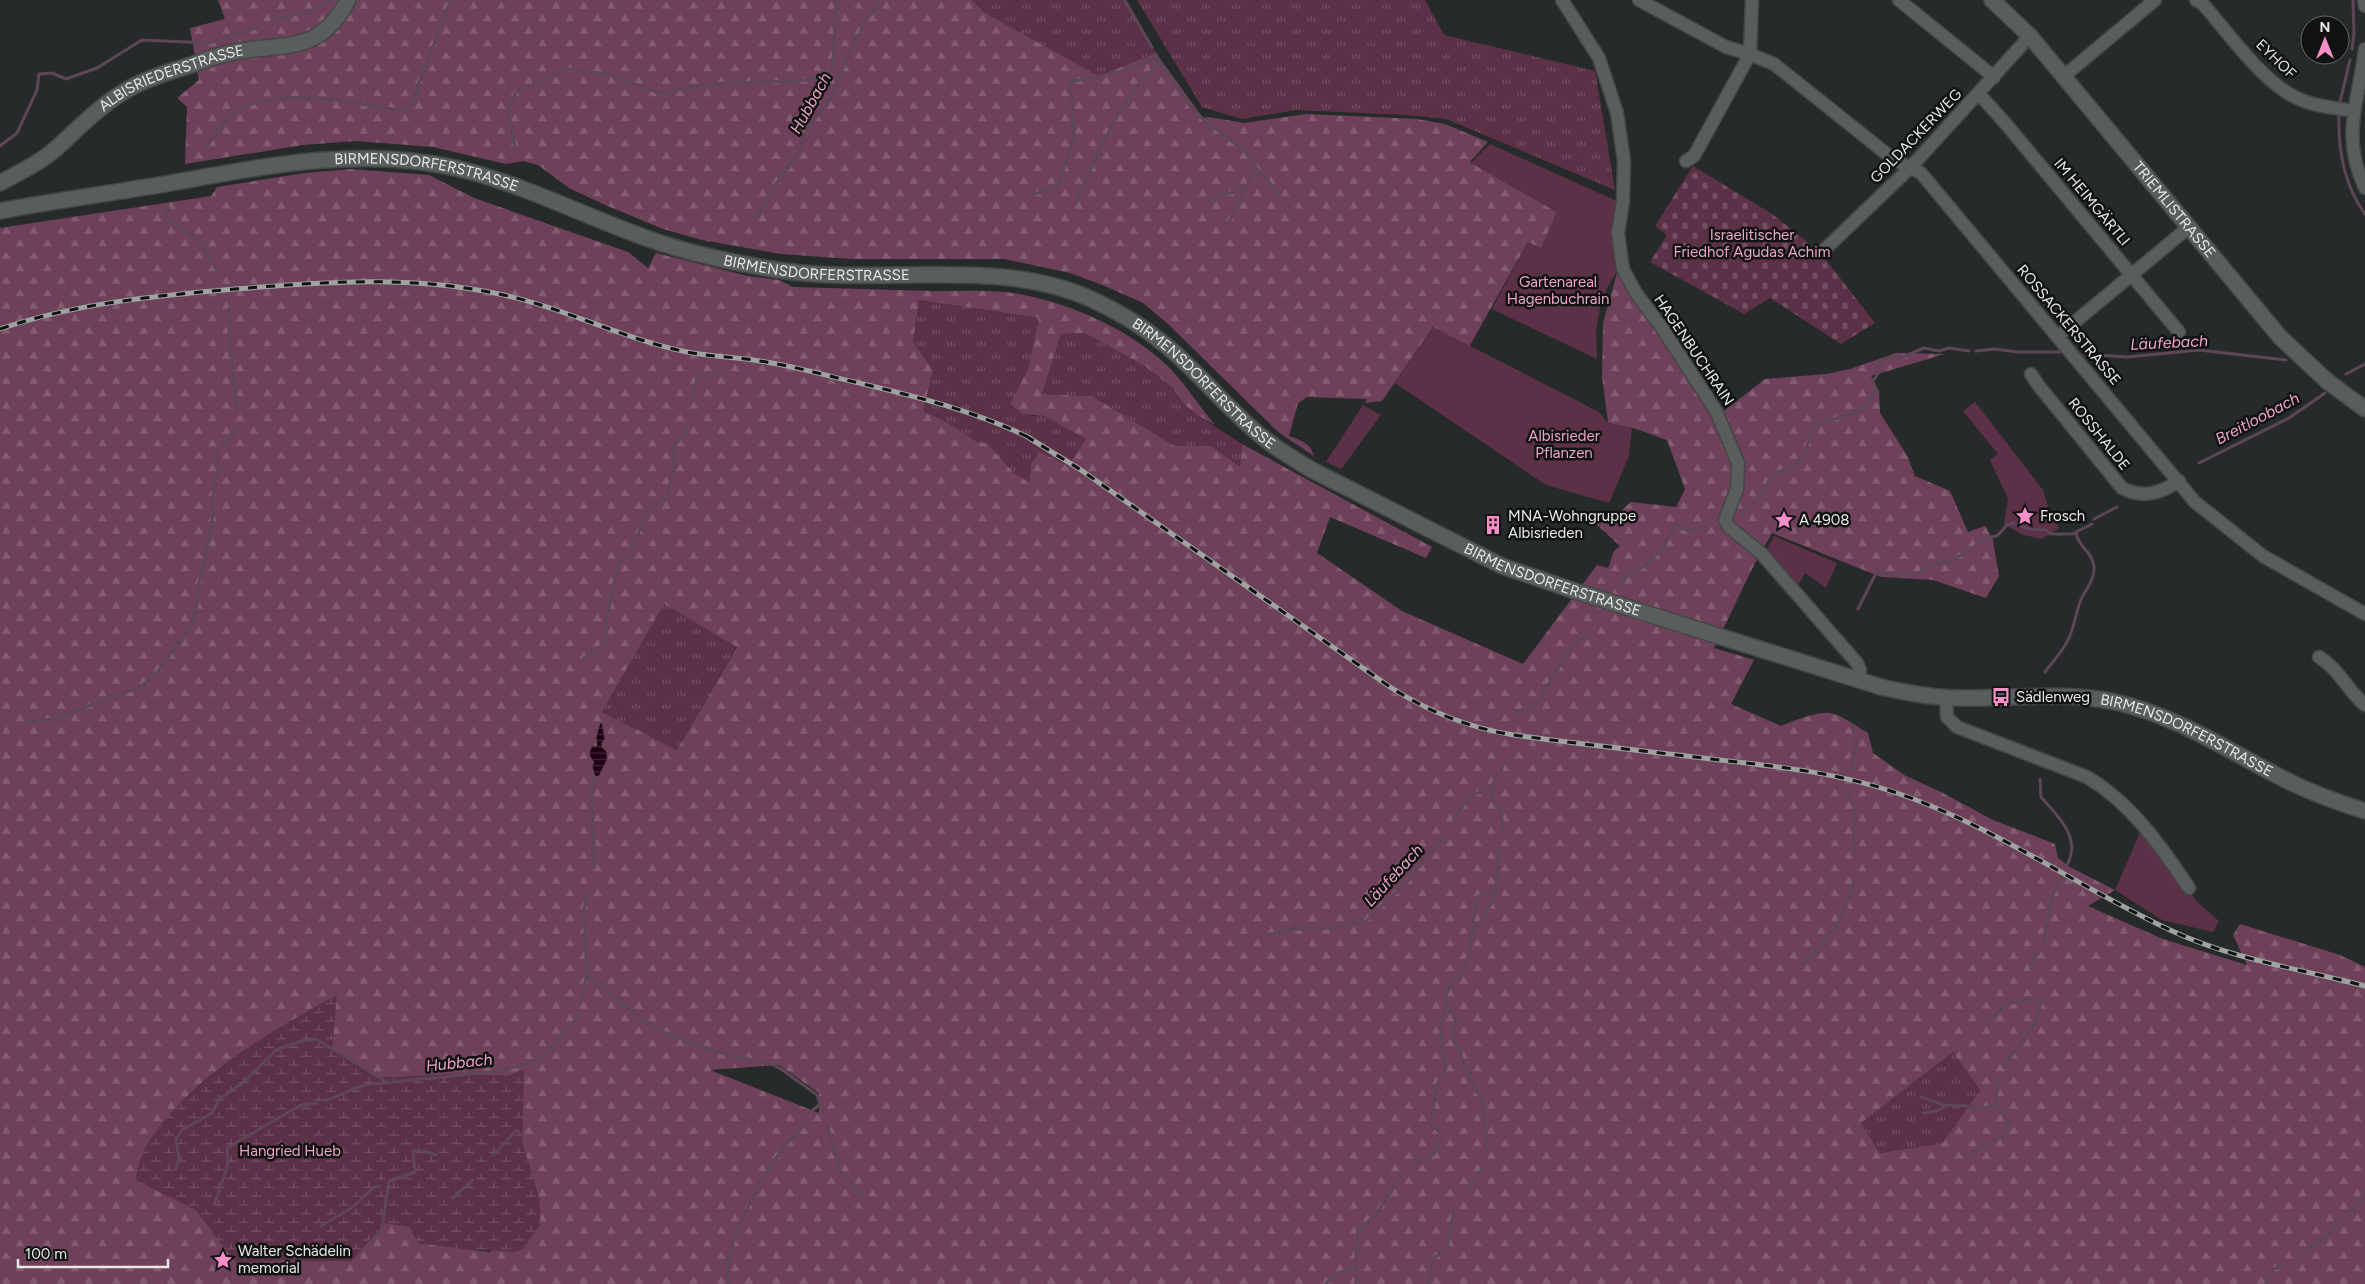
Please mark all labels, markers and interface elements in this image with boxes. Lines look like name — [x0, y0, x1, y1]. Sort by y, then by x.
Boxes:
north arrow — [2300, 15, 2350, 65]
text: N — [2320, 19, 2330, 36]
street label: EYHOF — [2252, 36, 2300, 82]
street label: ALBISRIEDERSTRASSE — [95, 41, 245, 115]
water label: Hubbach — [786, 69, 835, 137]
street label: GOLDACKERWEG — [1866, 85, 1966, 187]
street label: BIRMENSDORFERSTRASSE — [334, 149, 521, 196]
street label: IM HEIMGÄRTLI — [2050, 155, 2134, 249]
street label: TRIEMLISTRASSE — [2129, 158, 2219, 261]
park label: Israelitischer Friedhof Agudas Achim — [1674, 226, 1831, 261]
street label: BIRMENSDORFERSTRASSE — [722, 251, 910, 284]
street label: ROSSACKERSTRASSE — [2013, 261, 2125, 389]
park label: Gartenareal Hagenbuchrain — [1507, 273, 1609, 308]
street label: HAGENBUCHRAIN — [1650, 291, 1738, 409]
street label: BIRMENSDORFERSTRASSE — [1129, 314, 1279, 453]
water label: Läufebach — [2130, 331, 2208, 354]
water label: Breitloobach — [2212, 388, 2303, 449]
street label: ROSSHALDE — [2064, 394, 2134, 474]
park label: Albisrieder Pflanzen — [1528, 427, 1600, 462]
place icon: Frosch — [2014, 505, 2036, 527]
place label: MNA-Wohngruppe Albisrieden — [1508, 507, 1636, 542]
place label: Frosch — [2040, 507, 2085, 525]
place icon: A 4908 — [1773, 509, 1795, 531]
place label: A 4908 — [1799, 511, 1850, 529]
building icon: MNA-Wohngruppe Albisrieden — [1482, 514, 1504, 536]
street label: BIRMENSDORFERSTRASSE — [1461, 539, 1643, 620]
bus stop icon: Sädlenweg — [1990, 686, 2012, 708]
place label: Sädlenweg — [2016, 688, 2090, 706]
street label: BIRMENSDORFERSTRASSE — [2099, 690, 2276, 781]
water label: Läufebach — [1360, 840, 1427, 910]
water label: Hubbach — [425, 1050, 493, 1075]
park label: Hangried Hueb — [239, 1142, 341, 1160]
scale bar — [18, 1236, 168, 1268]
place label: Walter Schädelin memorial — [238, 1242, 351, 1277]
text: 100 m — [25, 1245, 67, 1263]
place icon: Walter Schädelin memorial — [212, 1249, 234, 1271]

